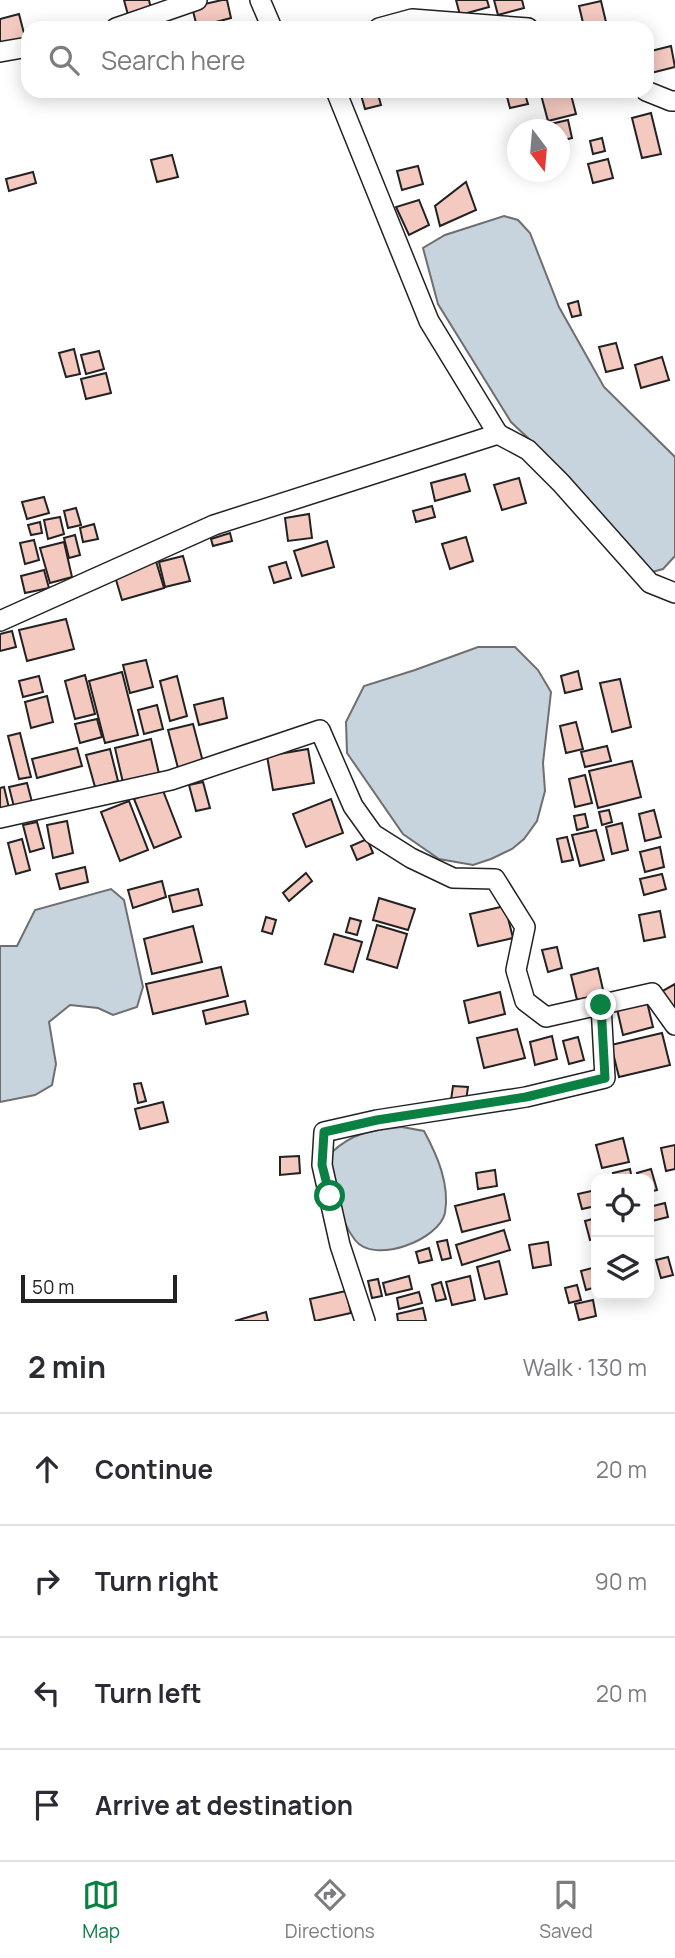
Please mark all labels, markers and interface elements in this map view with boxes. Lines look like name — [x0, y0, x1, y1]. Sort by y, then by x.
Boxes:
search box — [21, 21, 654, 98]
icon: search — [45, 41, 83, 79]
text: Search here — [101, 42, 246, 78]
north arrow — [507, 119, 570, 182]
route end — [585, 989, 616, 1020]
map controls — [591, 1174, 654, 1300]
button: locate — [591, 1174, 654, 1237]
route start — [314, 1180, 345, 1211]
button: layers — [591, 1237, 654, 1300]
scale bar — [21, 1272, 177, 1304]
text: 50 m — [32, 1274, 74, 1300]
text: 2 min — [28, 1346, 106, 1387]
text: Walk · 130 m — [523, 1351, 647, 1383]
icon: ahead — [28, 1450, 66, 1488]
text: Continue — [95, 1451, 213, 1487]
text: 20 m — [596, 1453, 647, 1485]
icon: right — [28, 1562, 66, 1600]
text: Turn right — [95, 1563, 219, 1599]
text: 90 m — [595, 1565, 647, 1597]
icon: left — [28, 1674, 66, 1712]
text: Turn left — [95, 1675, 202, 1711]
text: 20 m — [596, 1677, 647, 1709]
icon: arrive — [28, 1786, 66, 1824]
text: Arrive at destination — [95, 1787, 353, 1823]
tab: Map — [82, 1876, 120, 1944]
tab: Directions — [285, 1876, 375, 1944]
tab: Saved — [539, 1876, 593, 1944]

